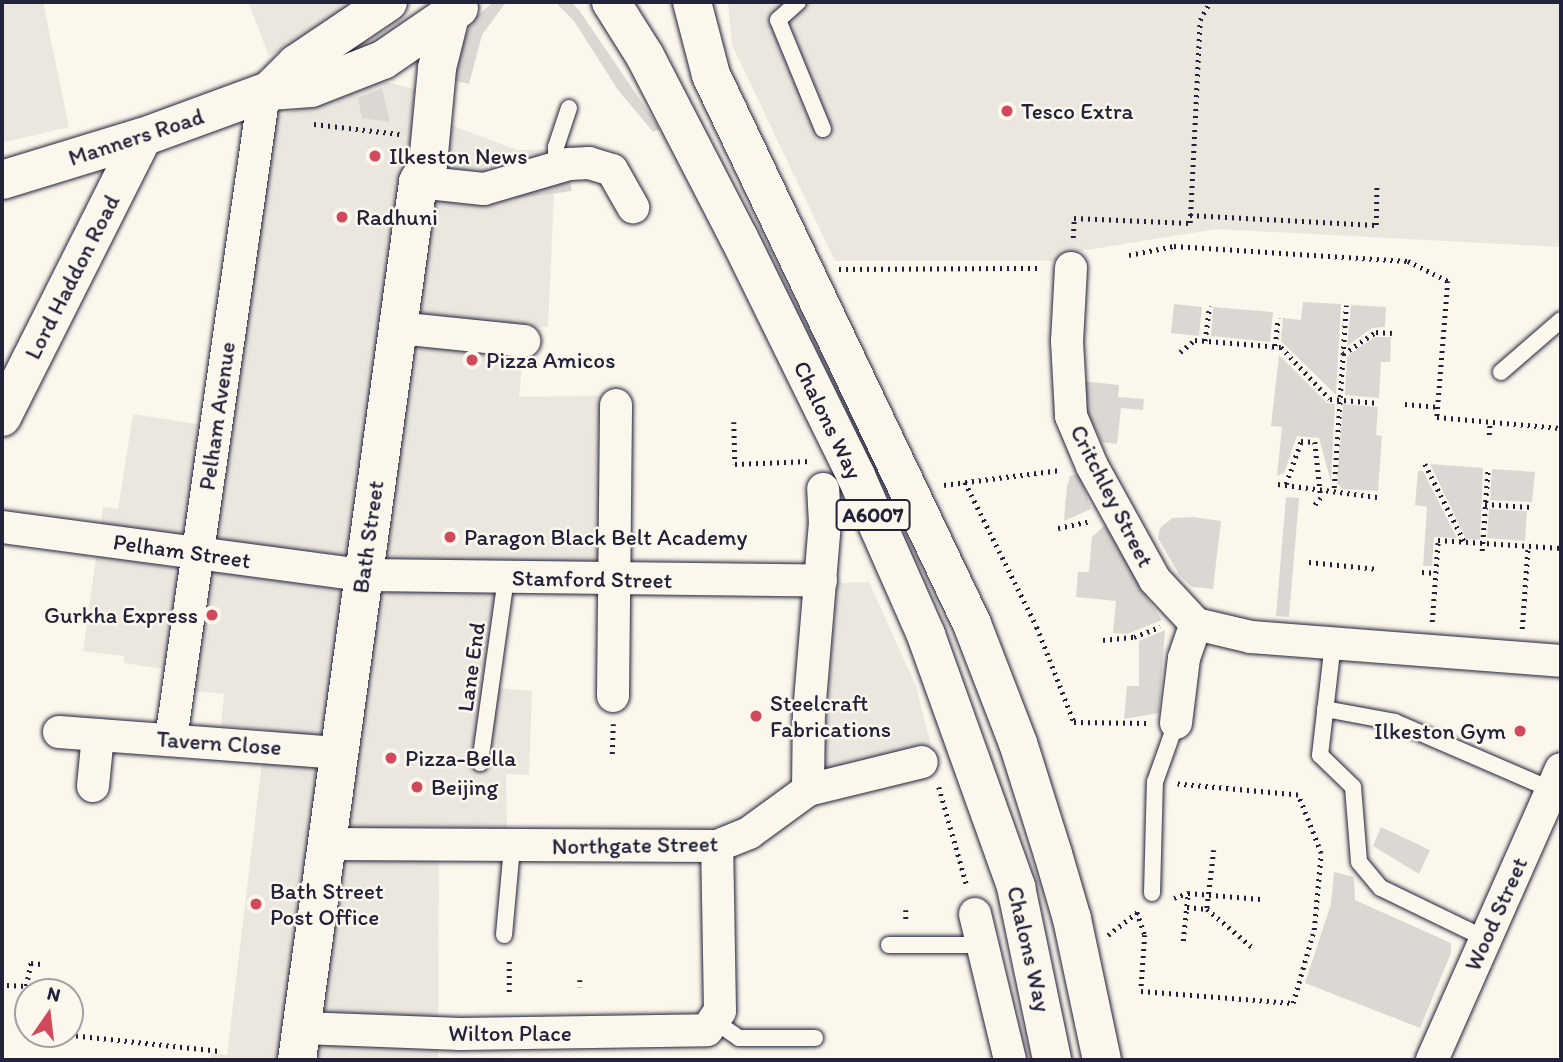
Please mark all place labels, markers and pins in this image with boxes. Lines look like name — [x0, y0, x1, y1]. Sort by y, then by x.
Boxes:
place label: Tesco Extra — [1021, 97, 1134, 125]
marker: Tesco Extra — [999, 103, 1015, 119]
place label: Ilkeston News — [389, 142, 527, 170]
marker: Ilkeston News — [367, 148, 383, 164]
place label: Radhuni — [356, 203, 438, 231]
marker: Radhuni — [334, 209, 350, 225]
place label: Pizza Amicos — [486, 346, 615, 374]
marker: Pizza Amicos — [464, 352, 480, 368]
place label: Paragon Black Belt Academy — [464, 523, 748, 551]
marker: Paragon Black Belt Academy — [442, 529, 458, 545]
place label: Gurkha Express — [44, 601, 198, 629]
marker: Gurkha Express — [204, 607, 220, 623]
place label: Steelcraft Fabrications — [770, 689, 891, 743]
marker: Steelcraft Fabrications — [748, 708, 764, 724]
place label: Ilkeston Gym — [1375, 717, 1506, 745]
marker: Ilkeston Gym — [1512, 723, 1528, 739]
place label: Pizza-Bella — [405, 744, 516, 772]
marker: Pizza-Bella — [383, 750, 399, 766]
place label: Beijing — [431, 773, 498, 801]
marker: Beijing — [409, 779, 425, 795]
place label: Bath Street Post Office — [270, 877, 383, 931]
marker: Bath Street Post Office — [248, 896, 264, 912]

